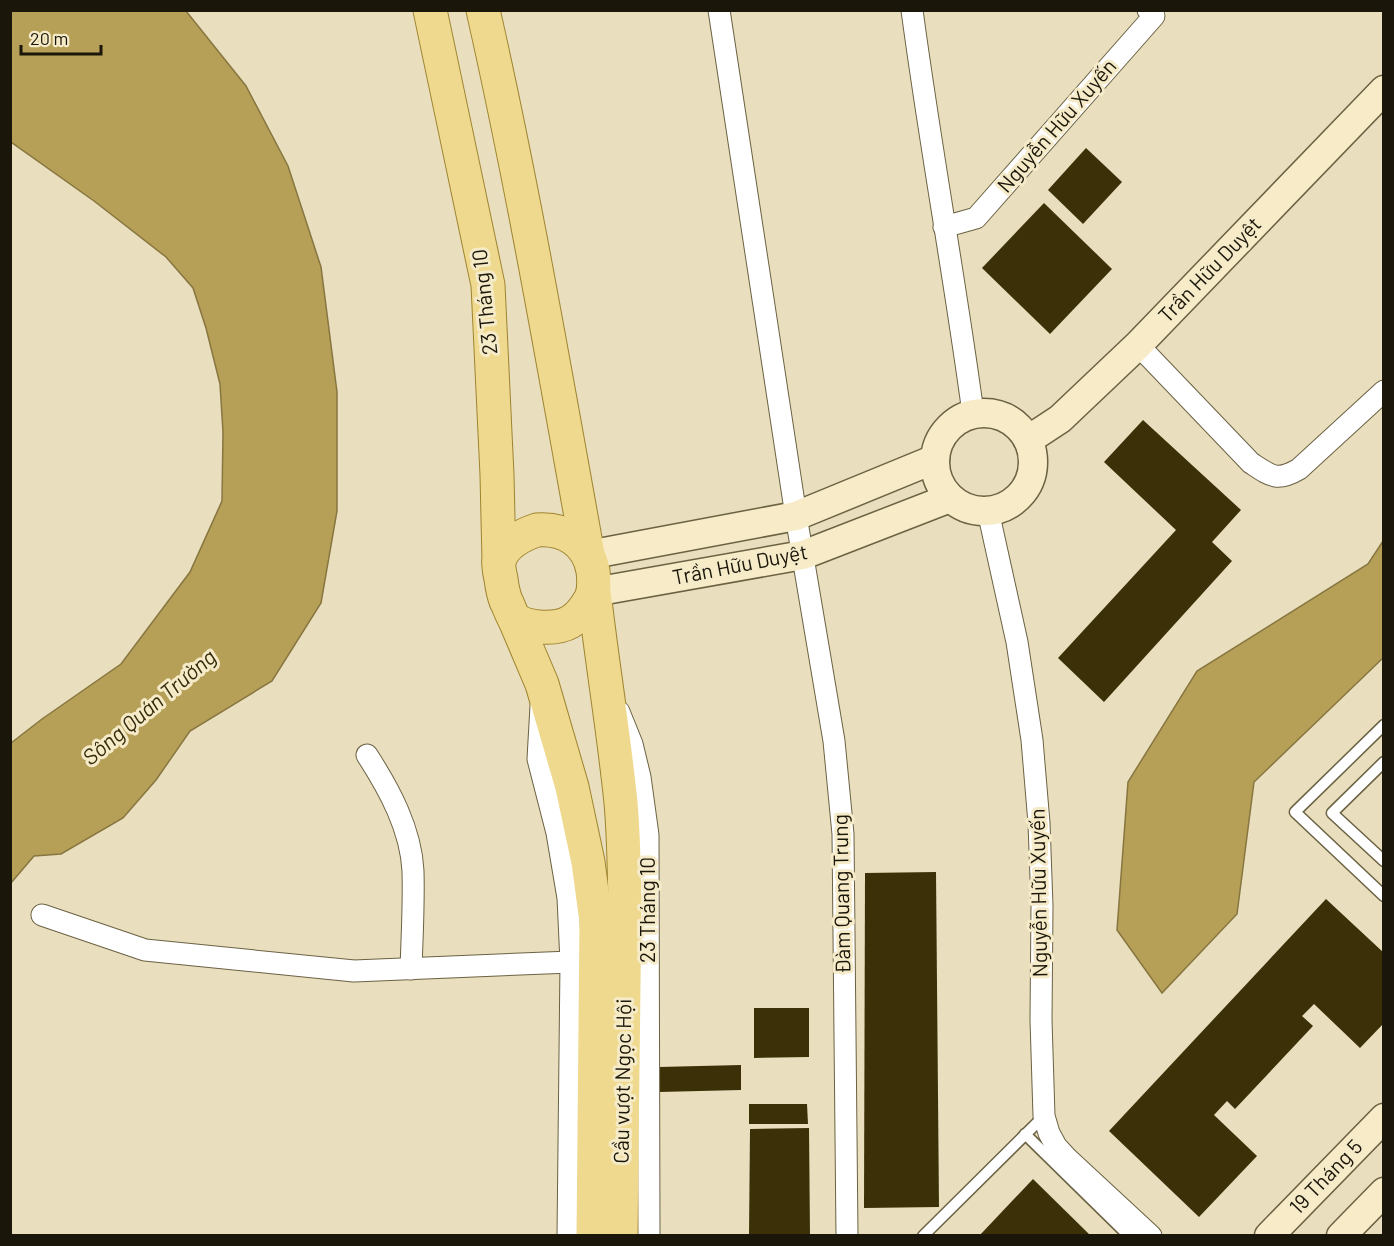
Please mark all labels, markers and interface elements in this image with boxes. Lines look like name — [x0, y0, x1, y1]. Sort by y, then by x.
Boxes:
scale bar — [21, 18, 100, 56]
text: 20 m — [30, 27, 68, 49]
street label: Nguyễn Hữu Xuyến — [991, 53, 1121, 197]
street label: Trần Hữu Duyệt — [1152, 211, 1266, 327]
street label: 23 Tháng 10 — [466, 248, 501, 356]
street label: Trần Hữu Duyệt — [670, 538, 809, 589]
water label: Sông Quán Trường — [76, 643, 220, 770]
street label: Nguyễn Hữu Xuyến — [1024, 808, 1051, 978]
street label: Đàm Quang Trung — [827, 814, 854, 974]
street label: 23 Tháng 10 — [634, 857, 659, 963]
street label: Cầu vượt Ngọc Hội — [608, 998, 635, 1164]
street label: 19 Tháng 5 — [1283, 1133, 1367, 1218]

